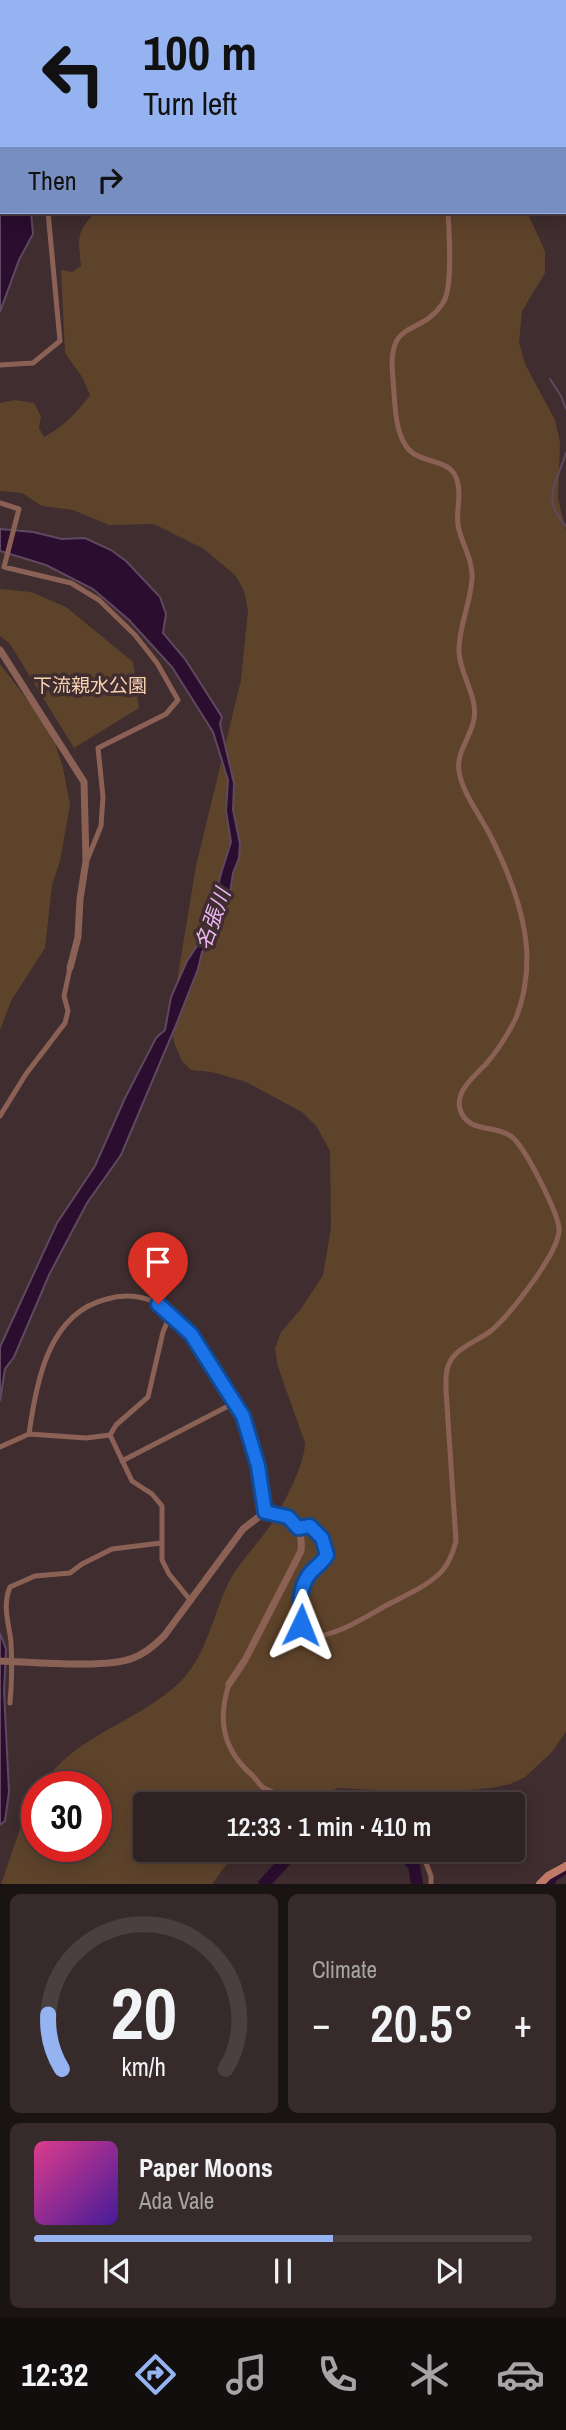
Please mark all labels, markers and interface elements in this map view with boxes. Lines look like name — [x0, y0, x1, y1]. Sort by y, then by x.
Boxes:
text: 100 m — [143, 19, 257, 85]
icon: left — [28, 28, 119, 119]
text: Turn left — [143, 82, 237, 125]
icon: right — [91, 161, 129, 199]
text: Then — [28, 163, 77, 198]
park label: 下流親水公園 — [33, 672, 147, 698]
water label: 名張川 — [188, 882, 238, 953]
pin — [128, 1232, 188, 1304]
icon: arrive — [139, 1243, 177, 1281]
position arrow — [264, 1588, 338, 1662]
speed limit sign: 30 — [21, 1771, 112, 1862]
text: 12:33 · 1 min · 410 m — [227, 1809, 431, 1844]
text: Climate — [312, 1954, 377, 1985]
text: 20 — [111, 1965, 177, 2063]
text: 20.5° — [370, 1988, 474, 2058]
text: − — [312, 1998, 330, 2049]
text: + — [514, 1998, 532, 2049]
text: km/h — [122, 2050, 166, 2084]
text: Paper Moons — [139, 2150, 273, 2185]
text: Ada Vale — [139, 2185, 214, 2216]
icon: previous — [98, 2252, 136, 2290]
icon: pause — [264, 2252, 302, 2290]
icon: next — [430, 2252, 468, 2290]
icon: directions — [131, 2350, 180, 2399]
icon: music — [222, 2350, 271, 2399]
icon: phone — [313, 2350, 362, 2399]
icon: climate — [405, 2350, 454, 2399]
icon: car — [496, 2350, 545, 2399]
text: 12:32 — [21, 2353, 88, 2396]

